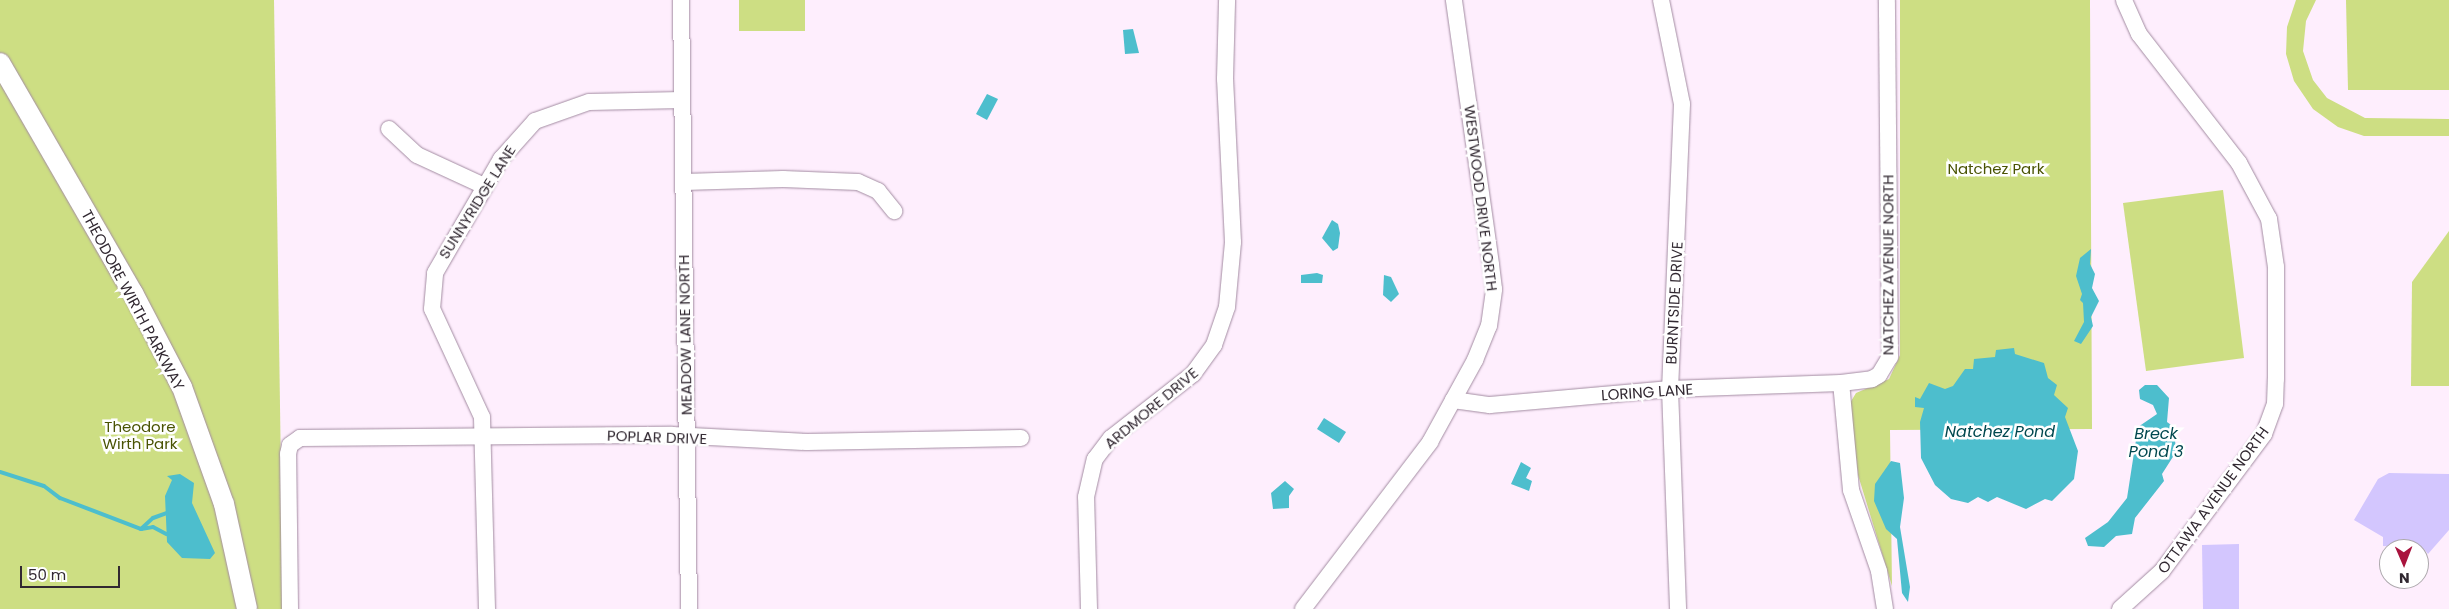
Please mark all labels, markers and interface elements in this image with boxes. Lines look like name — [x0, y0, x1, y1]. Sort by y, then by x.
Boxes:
street label: WESTWOOD DRIVE NORTH — [1461, 104, 1501, 292]
street label: SUNNYRIDGE LANE — [435, 142, 519, 262]
park label: Natchez Park — [1947, 160, 2045, 178]
street label: NATCHEZ AVENUE NORTH — [1879, 175, 1897, 355]
street label: THEODORE WIRTH PARKWAY — [78, 207, 188, 393]
street label: BURNTSIDE DRIVE — [1662, 241, 1686, 365]
street label: MEADOW LANE NORTH — [675, 255, 695, 415]
street label: ARDMORE DRIVE — [1101, 364, 1201, 452]
street label: LORING LANE — [1600, 380, 1694, 404]
park label: Theodore Wirth Park — [102, 417, 178, 452]
water label: Natchez Pond — [1945, 422, 2055, 442]
street label: OTTAWA AVENUE NORTH — [2154, 423, 2272, 577]
water label: Breck Pond 3 — [2129, 424, 2183, 462]
street label: POPLAR DRIVE — [607, 426, 707, 448]
north arrow — [2379, 539, 2429, 589]
scale bar — [22, 556, 122, 588]
text: 50 m — [28, 564, 66, 585]
text: N — [2399, 568, 2410, 588]

